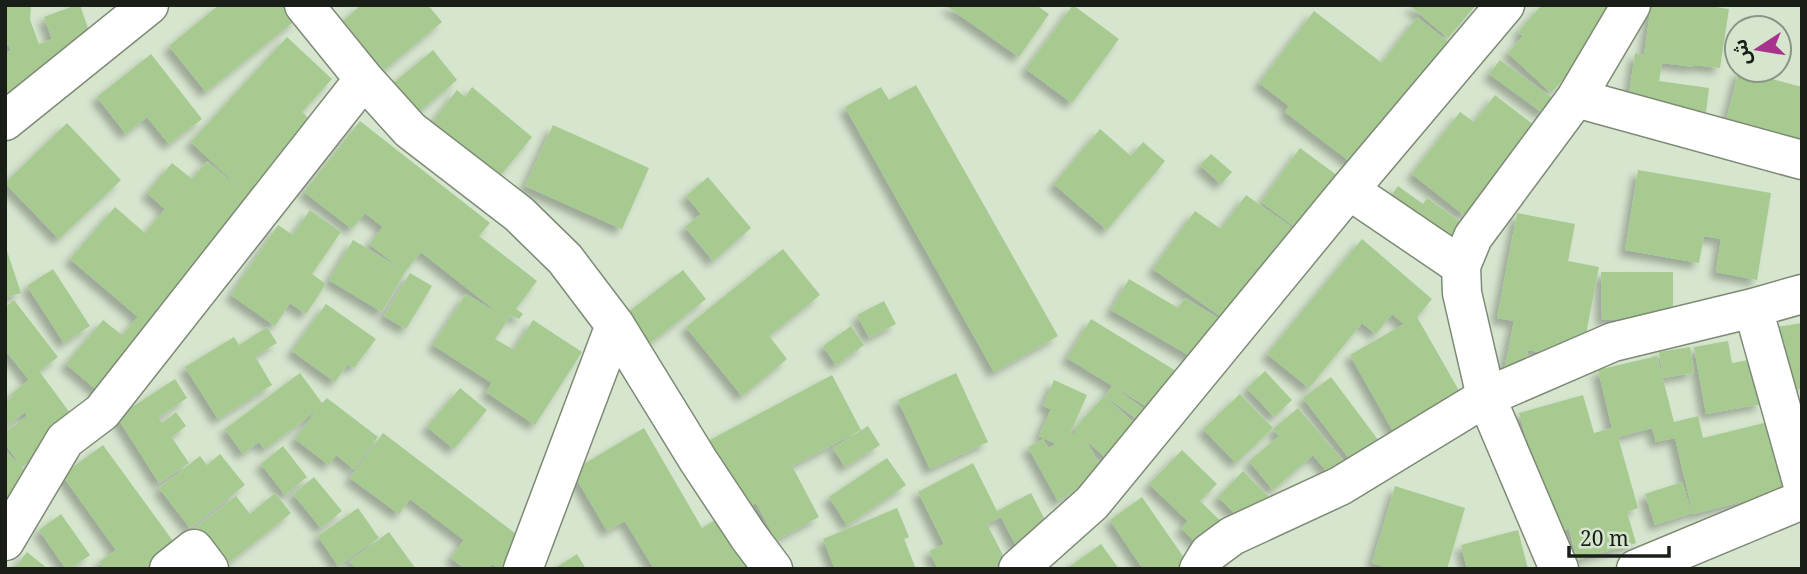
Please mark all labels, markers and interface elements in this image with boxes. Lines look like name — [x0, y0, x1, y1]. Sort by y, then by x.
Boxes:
north arrow — [1723, 14, 1793, 84]
text: ش — [1726, 37, 1757, 68]
scale bar — [1569, 514, 1669, 558]
text: 20 m — [1580, 524, 1629, 552]

